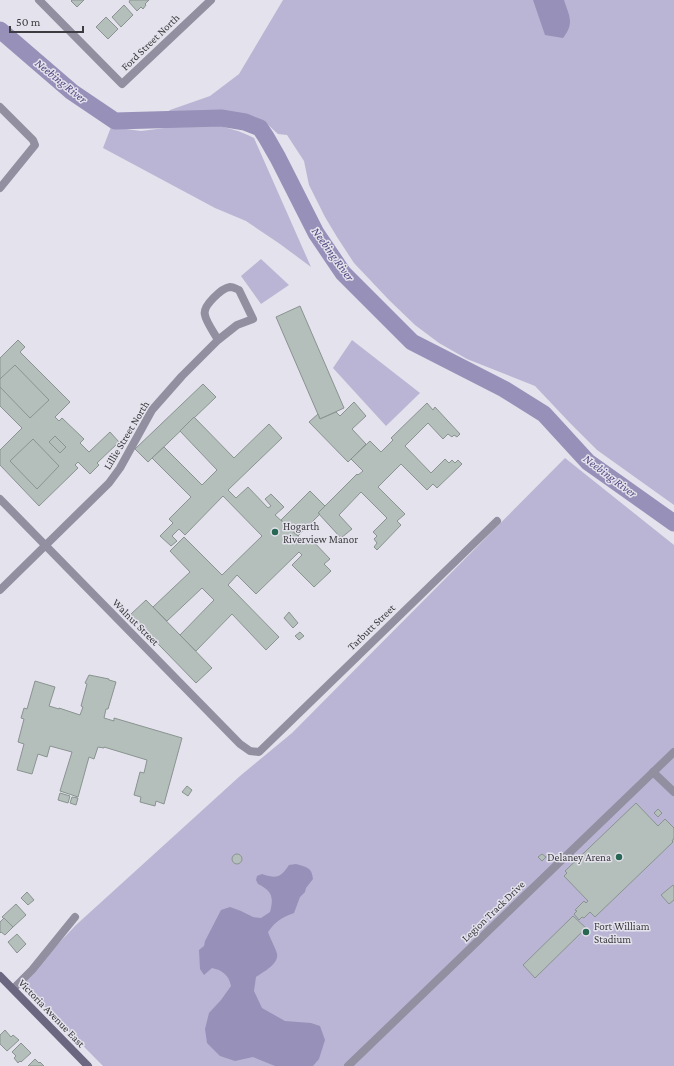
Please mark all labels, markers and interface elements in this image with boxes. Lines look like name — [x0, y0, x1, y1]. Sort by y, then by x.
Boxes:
scale bar — [10, 8, 83, 34]
street label: Ford Street North — [118, 11, 182, 73]
text: 50 m — [16, 15, 41, 29]
water label: Neebing River — [32, 56, 90, 107]
water label: Neebing River — [309, 225, 358, 284]
street label: Lillie Street North — [101, 398, 151, 471]
water label: Neebing River — [581, 452, 640, 501]
place label: Hogarth Riverview Manor — [283, 520, 358, 545]
marker: Hogarth Riverview Manor — [270, 527, 280, 537]
street label: Walnut Street — [110, 596, 162, 648]
street label: Tarbutt Street — [345, 601, 397, 653]
place label: Delaney Arena — [547, 851, 611, 864]
marker: Delaney Arena — [614, 852, 624, 862]
street label: Legion Track Drive — [459, 878, 528, 945]
place label: Fort William Stadium — [594, 920, 650, 945]
marker: Fort William Stadium — [581, 927, 591, 937]
street label: Victoria Avenue East — [16, 976, 88, 1050]

